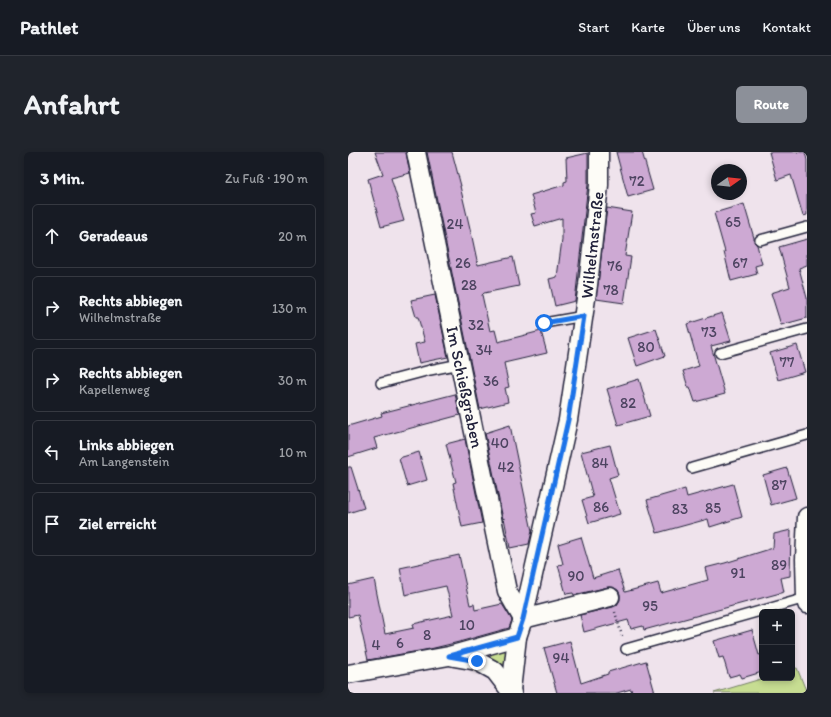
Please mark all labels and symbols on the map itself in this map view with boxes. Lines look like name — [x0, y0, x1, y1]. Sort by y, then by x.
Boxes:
north arrow — [711, 164, 747, 200]
house number: 72 — [629, 172, 645, 190]
street label: Wilhelmstraße — [576, 190, 608, 300]
house number: 65 — [725, 213, 741, 231]
house number: 24 — [447, 215, 463, 233]
house number: 26 — [455, 254, 471, 272]
house number: 67 — [732, 254, 748, 272]
house number: 76 — [607, 257, 623, 275]
house number: 28 — [461, 276, 477, 294]
house number: 78 — [603, 281, 619, 299]
route start — [535, 314, 553, 332]
house number: 32 — [468, 316, 484, 334]
house number: 73 — [701, 323, 717, 341]
street label: Im Schießgraben — [442, 324, 488, 450]
house number: 80 — [637, 338, 655, 356]
house number: 34 — [475, 341, 493, 359]
house number: 77 — [780, 353, 795, 371]
house number: 36 — [483, 372, 499, 390]
house number: 82 — [620, 394, 636, 412]
house number: 40 — [491, 434, 509, 452]
house number: 84 — [591, 454, 609, 472]
house number: 42 — [498, 458, 515, 476]
house number: 87 — [771, 476, 787, 494]
house number: 86 — [593, 498, 609, 516]
house number: 85 — [705, 499, 721, 517]
house number: 83 — [672, 500, 688, 518]
house number: 89 — [771, 556, 787, 574]
house number: 91 — [731, 564, 745, 582]
house number: 90 — [567, 567, 585, 585]
house number: 95 — [642, 597, 658, 615]
house number: 10 — [459, 616, 475, 634]
house number: 8 — [423, 626, 431, 644]
house number: 6 — [396, 634, 404, 652]
house number: 4 — [371, 636, 381, 654]
house number: 94 — [553, 649, 569, 667]
route end — [468, 652, 486, 670]

